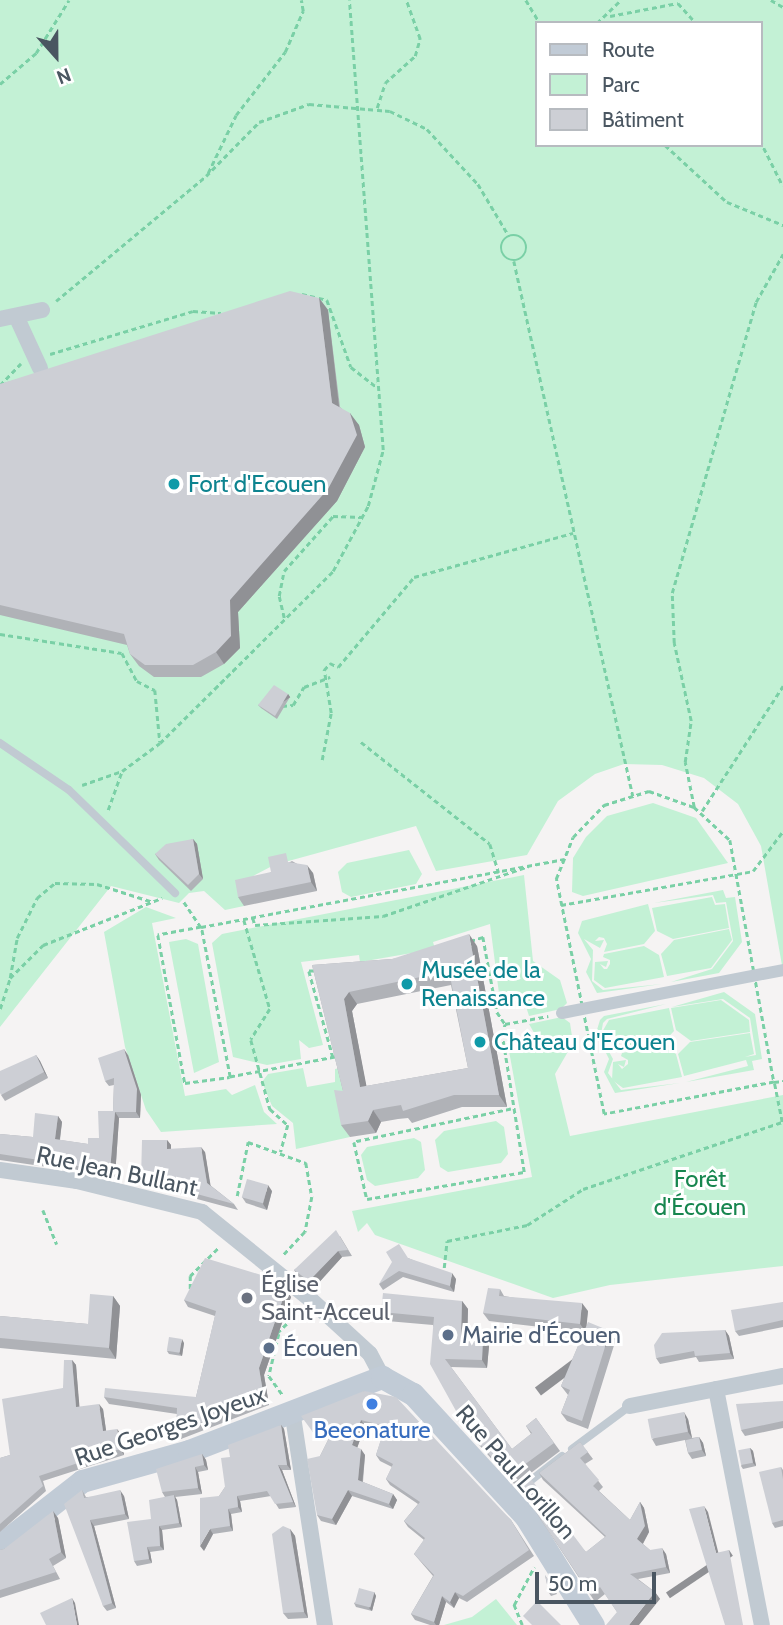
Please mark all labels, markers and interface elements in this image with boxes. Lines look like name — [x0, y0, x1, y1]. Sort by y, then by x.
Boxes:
north arrow — [21, 21, 91, 91]
legend — [534, 21, 762, 147]
text: Route — [602, 37, 655, 62]
text: N — [53, 63, 74, 89]
text: Parc — [602, 72, 640, 97]
text: Bâtiment — [602, 107, 684, 132]
place label: Fort d'Ecouen — [188, 470, 326, 498]
marker: Fort d'Ecouen — [166, 476, 182, 492]
place label: Musée de la Renaissance — [421, 956, 545, 1012]
marker: Musée de la Renaissance — [399, 976, 415, 992]
place label: Château d'Ecouen — [494, 1028, 675, 1056]
marker: Château d'Ecouen — [472, 1034, 488, 1050]
street label: Rue Jean Bullant — [34, 1140, 200, 1202]
park label: Forêt d'Écouen — [654, 1165, 746, 1221]
place label: Église Saint-Acceul — [261, 1270, 390, 1326]
marker: Église Saint-Acceul — [239, 1290, 255, 1306]
place label: Mairie d'Écouen — [462, 1321, 621, 1349]
marker: Mairie d'Écouen — [440, 1327, 456, 1343]
place label: Écouen — [283, 1334, 358, 1362]
marker: Écouen — [261, 1340, 277, 1356]
street label: Rue Georges Joyeux — [71, 1380, 269, 1472]
marker: Beeonature — [364, 1396, 380, 1412]
street label: Rue Paul Lorillon — [450, 1399, 582, 1545]
place label: Beeonature — [313, 1416, 431, 1444]
scale bar — [538, 1558, 659, 1602]
text: 50 m — [548, 1571, 597, 1596]

